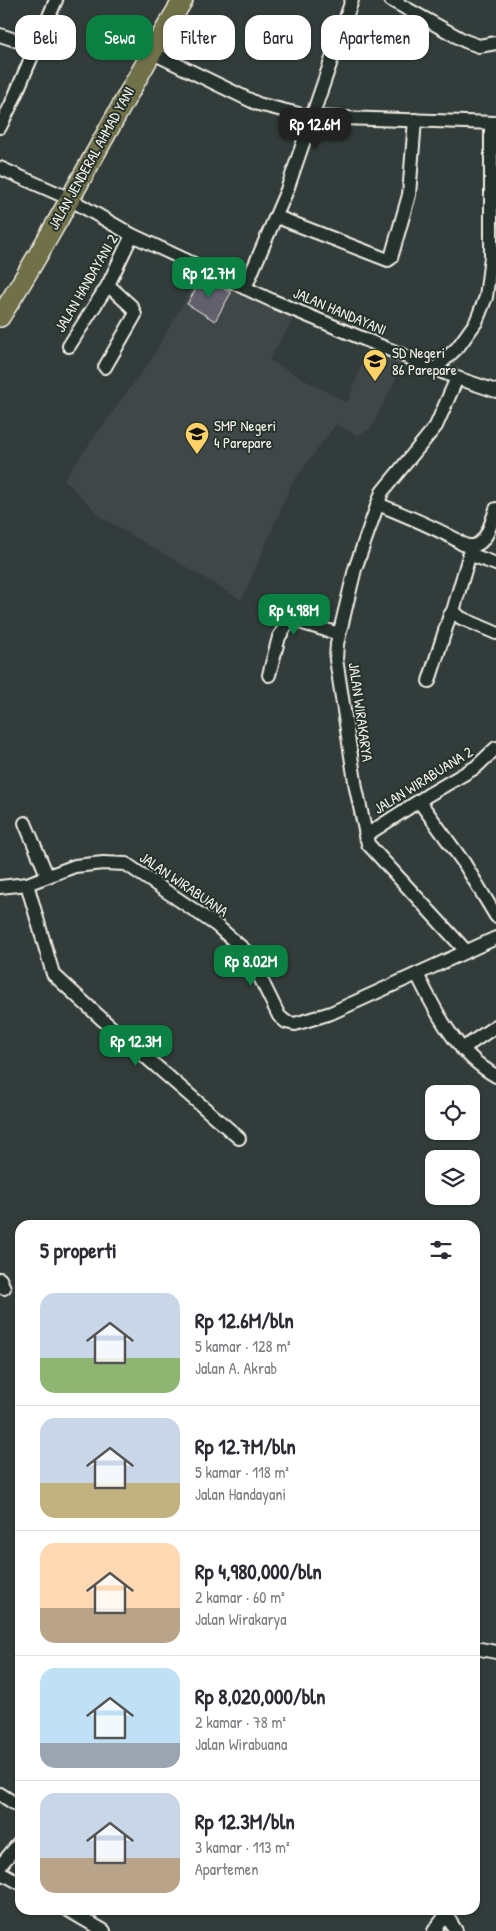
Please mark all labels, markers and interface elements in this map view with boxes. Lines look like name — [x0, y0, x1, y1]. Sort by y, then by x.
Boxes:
chip: Beli — [15, 15, 76, 60]
chip: Sewa — [86, 15, 153, 60]
chip: Filter — [163, 15, 235, 60]
chip: Baru — [245, 15, 311, 60]
chip: Apartemen — [321, 15, 429, 60]
street label: JALAN JENDERAL AHMAD YANI — [43, 83, 139, 233]
pin: Rp 12.6M — [263, 108, 367, 150]
text: Rp 12.6M — [290, 113, 340, 135]
street label: JALAN HANDAYANI 2 — [49, 230, 123, 336]
pin: Rp 12.7M — [157, 256, 261, 299]
text: Rp 12.7M — [183, 262, 235, 284]
street label: JALAN HANDAYANI — [290, 282, 390, 340]
place label: SD Negeri 86 Parepare — [392, 342, 457, 380]
school or university icon: SD Negeri 86 Parepare — [362, 348, 388, 382]
place label: SMP Negeri 4 Parepare — [214, 415, 276, 453]
school or university icon: SMP Negeri 4 Parepare — [184, 421, 210, 455]
pin: Rp 4.98M — [242, 594, 346, 636]
text: Rp 4.98M — [269, 599, 319, 621]
street label: JALAN WIRAKARYA — [344, 661, 378, 764]
street label: JALAN WIRABUANA 2 — [370, 741, 476, 819]
street label: JALAN WIRABUANA — [136, 847, 233, 922]
pin: Rp 8.02M — [199, 944, 303, 987]
text: Rp 8.02M — [225, 950, 277, 972]
pin: Rp 12.3M — [84, 1024, 188, 1067]
text: Rp 12.3M — [110, 1030, 162, 1052]
map controls — [425, 1085, 480, 1205]
button: locate — [425, 1085, 480, 1140]
button: layers — [425, 1150, 480, 1205]
text: 5 properti — [40, 1236, 117, 1265]
icon: filters — [427, 1236, 455, 1264]
text: Rp 12.6M/bln — [195, 1306, 294, 1335]
icon: home — [80, 1313, 140, 1373]
text: 5 kamar · 128 m² — [195, 1335, 291, 1357]
text: Jalan A. Akrab — [195, 1357, 277, 1379]
text: Rp 12.7M/bln — [195, 1432, 296, 1461]
icon: home — [80, 1438, 140, 1498]
text: 5 kamar · 118 m² — [195, 1461, 289, 1483]
text: Jalan Handayani — [195, 1483, 286, 1505]
text: Rp 4,980,000/bln — [195, 1557, 322, 1586]
icon: home — [80, 1563, 140, 1623]
text: 2 kamar · 60 m² — [195, 1586, 285, 1608]
text: Jalan Wirakarya — [195, 1608, 287, 1630]
text: Rp 8,020,000/bln — [195, 1682, 325, 1711]
icon: home — [80, 1688, 140, 1748]
text: 2 kamar · 78 m² — [195, 1711, 286, 1733]
text: Jalan Wirabuana — [195, 1733, 287, 1755]
text: Rp 12.3M/bln — [195, 1807, 295, 1836]
icon: home — [80, 1813, 140, 1873]
text: 3 kamar · 113 m² — [195, 1836, 290, 1858]
text: Apartemen — [195, 1858, 258, 1880]

